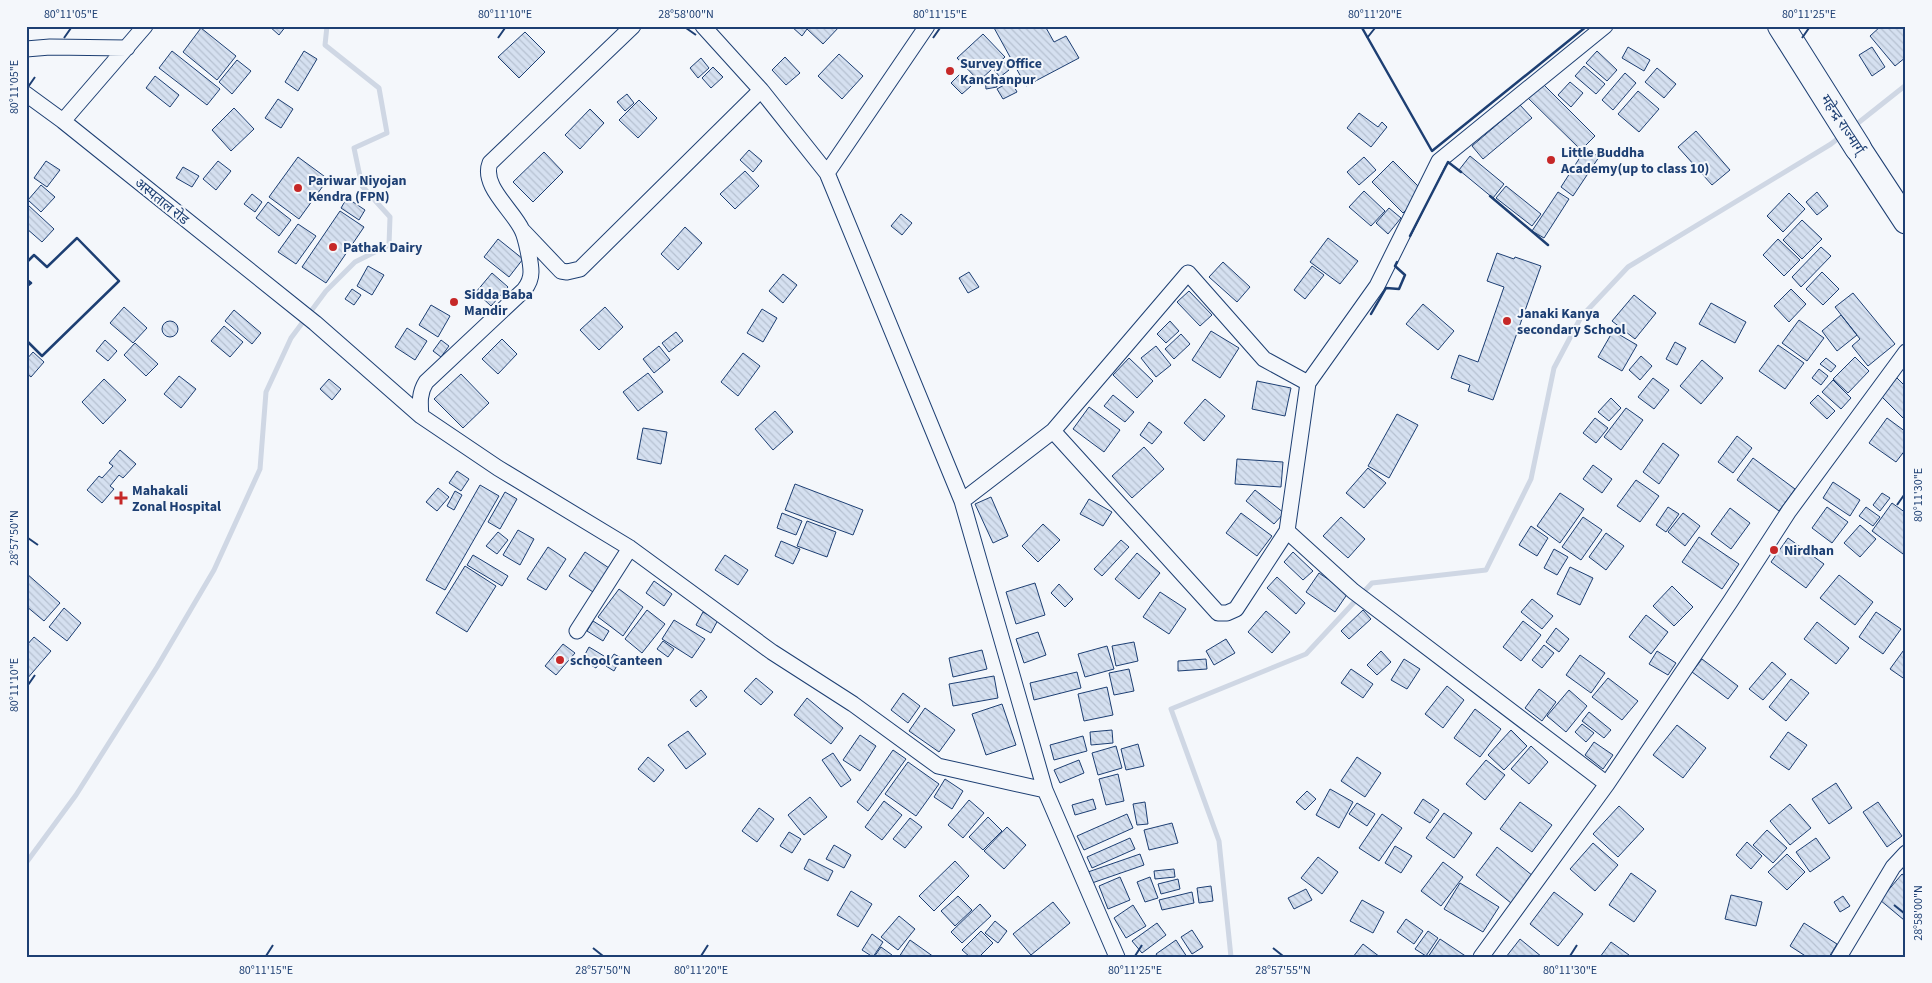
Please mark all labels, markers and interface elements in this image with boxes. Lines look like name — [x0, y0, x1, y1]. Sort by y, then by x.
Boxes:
text: 80°11'05"E — [44, 6, 98, 23]
text: 80°11'10"E — [478, 6, 532, 23]
text: 28°58'00"N — [658, 6, 714, 23]
text: 80°11'15"E — [913, 6, 967, 23]
text: 80°11'20"E — [1348, 6, 1402, 23]
text: 80°11'25"E — [1782, 6, 1836, 23]
place label: Survey Office Kanchanpur — [960, 54, 1042, 90]
text: 80°11'05"E — [6, 60, 23, 114]
marker: Survey Office Kanchanpur — [944, 65, 956, 77]
street label: महेन्द्र राज्मार्ग् — [1815, 91, 1870, 160]
place label: Little Buddha Academy(up to class 10) — [1560, 143, 1709, 179]
marker: Little Buddha Academy(up to class 10) — [1545, 154, 1557, 166]
place label: Pariwar Niyojan Kendra (FPN) — [308, 171, 407, 207]
street label: अस्पताल रोड — [130, 174, 193, 230]
marker: Pariwar Niyojan Kendra (FPN) — [292, 182, 304, 194]
place label: Pathak Dairy — [343, 238, 423, 258]
marker: Pathak Dairy — [327, 241, 339, 253]
place label: Sidda Baba Mandir — [464, 285, 533, 321]
marker: Sidda Baba Mandir — [448, 296, 460, 308]
place label: Janaki Kanya secondary School — [1517, 304, 1625, 340]
marker: Janaki Kanya secondary School — [1501, 315, 1513, 327]
text: 80°11'30"E — [1910, 468, 1927, 522]
place label: Mahakali Zonal Hospital — [132, 481, 221, 517]
marker: Mahakali Zonal Hospital — [114, 491, 128, 505]
text: 28°57'50"N — [6, 510, 23, 566]
place label: Nirdhan — [1784, 541, 1834, 561]
marker: Nirdhan — [1768, 544, 1780, 556]
place label: school canteen — [570, 651, 663, 671]
marker: school canteen — [554, 654, 566, 666]
text: 80°11'10"E — [6, 658, 23, 712]
text: 28°58'00"N — [1910, 885, 1927, 941]
text: 80°11'15"E — [239, 962, 293, 979]
text: 28°57'50"N — [575, 962, 631, 979]
text: 80°11'20"E — [674, 962, 728, 979]
text: 80°11'25"E — [1108, 962, 1162, 979]
text: 28°57'55"N — [1255, 962, 1311, 979]
text: 80°11'30"E — [1543, 962, 1597, 979]

